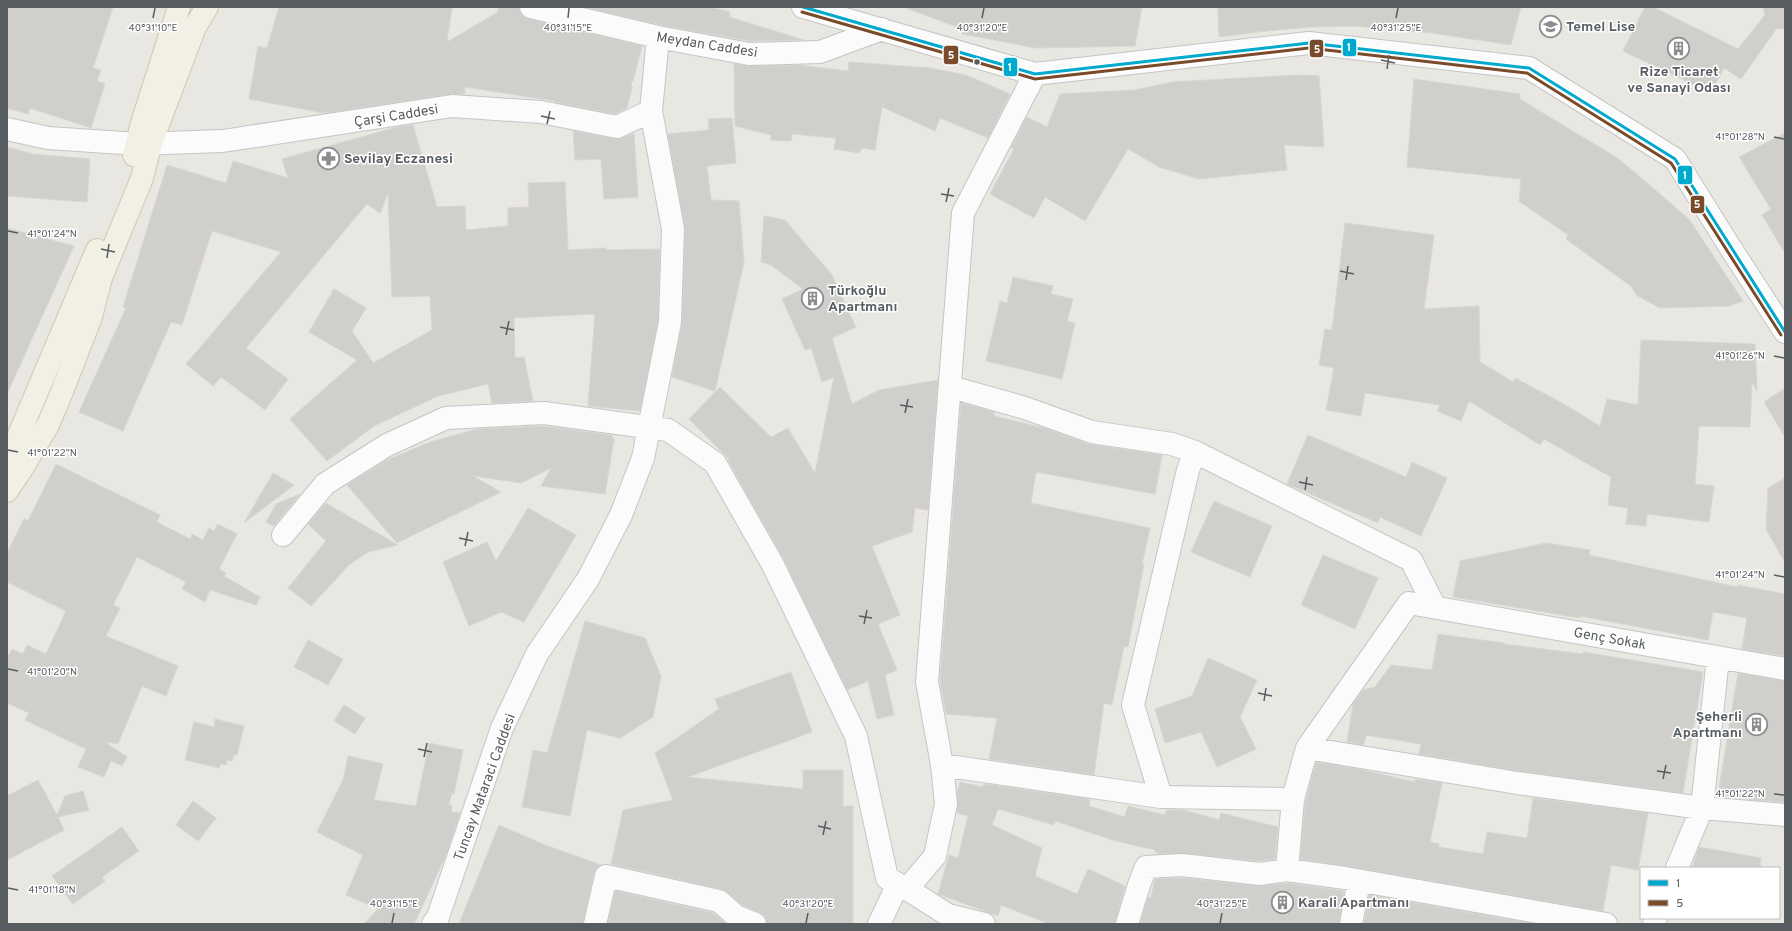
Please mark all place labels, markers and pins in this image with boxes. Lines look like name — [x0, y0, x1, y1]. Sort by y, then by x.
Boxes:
school or university icon: Temel Lise — [1537, 13, 1563, 39]
place label: Temel Lise — [1566, 19, 1635, 36]
building icon: Rize Ticaret ve Sanayi Odası — [1666, 36, 1692, 62]
unlabelled marker — [972, 57, 982, 67]
place label: Rize Ticaret ve Sanayi Odası — [1627, 64, 1731, 97]
pharmacy icon: Sevilay Eczanesi — [316, 145, 342, 171]
place label: Sevilay Eczanesi — [344, 151, 453, 168]
place label: Türkoğlu Apartmanı — [828, 283, 897, 316]
building icon: Türkoğlu Apartmanı — [799, 285, 825, 311]
place label: Şeherli Apartmanı — [1673, 709, 1742, 742]
building icon: Şeherli Apartmanı — [1744, 711, 1770, 737]
building icon: Karali Apartmanı — [1269, 889, 1295, 915]
place label: Karali Apartmanı — [1298, 895, 1409, 912]

